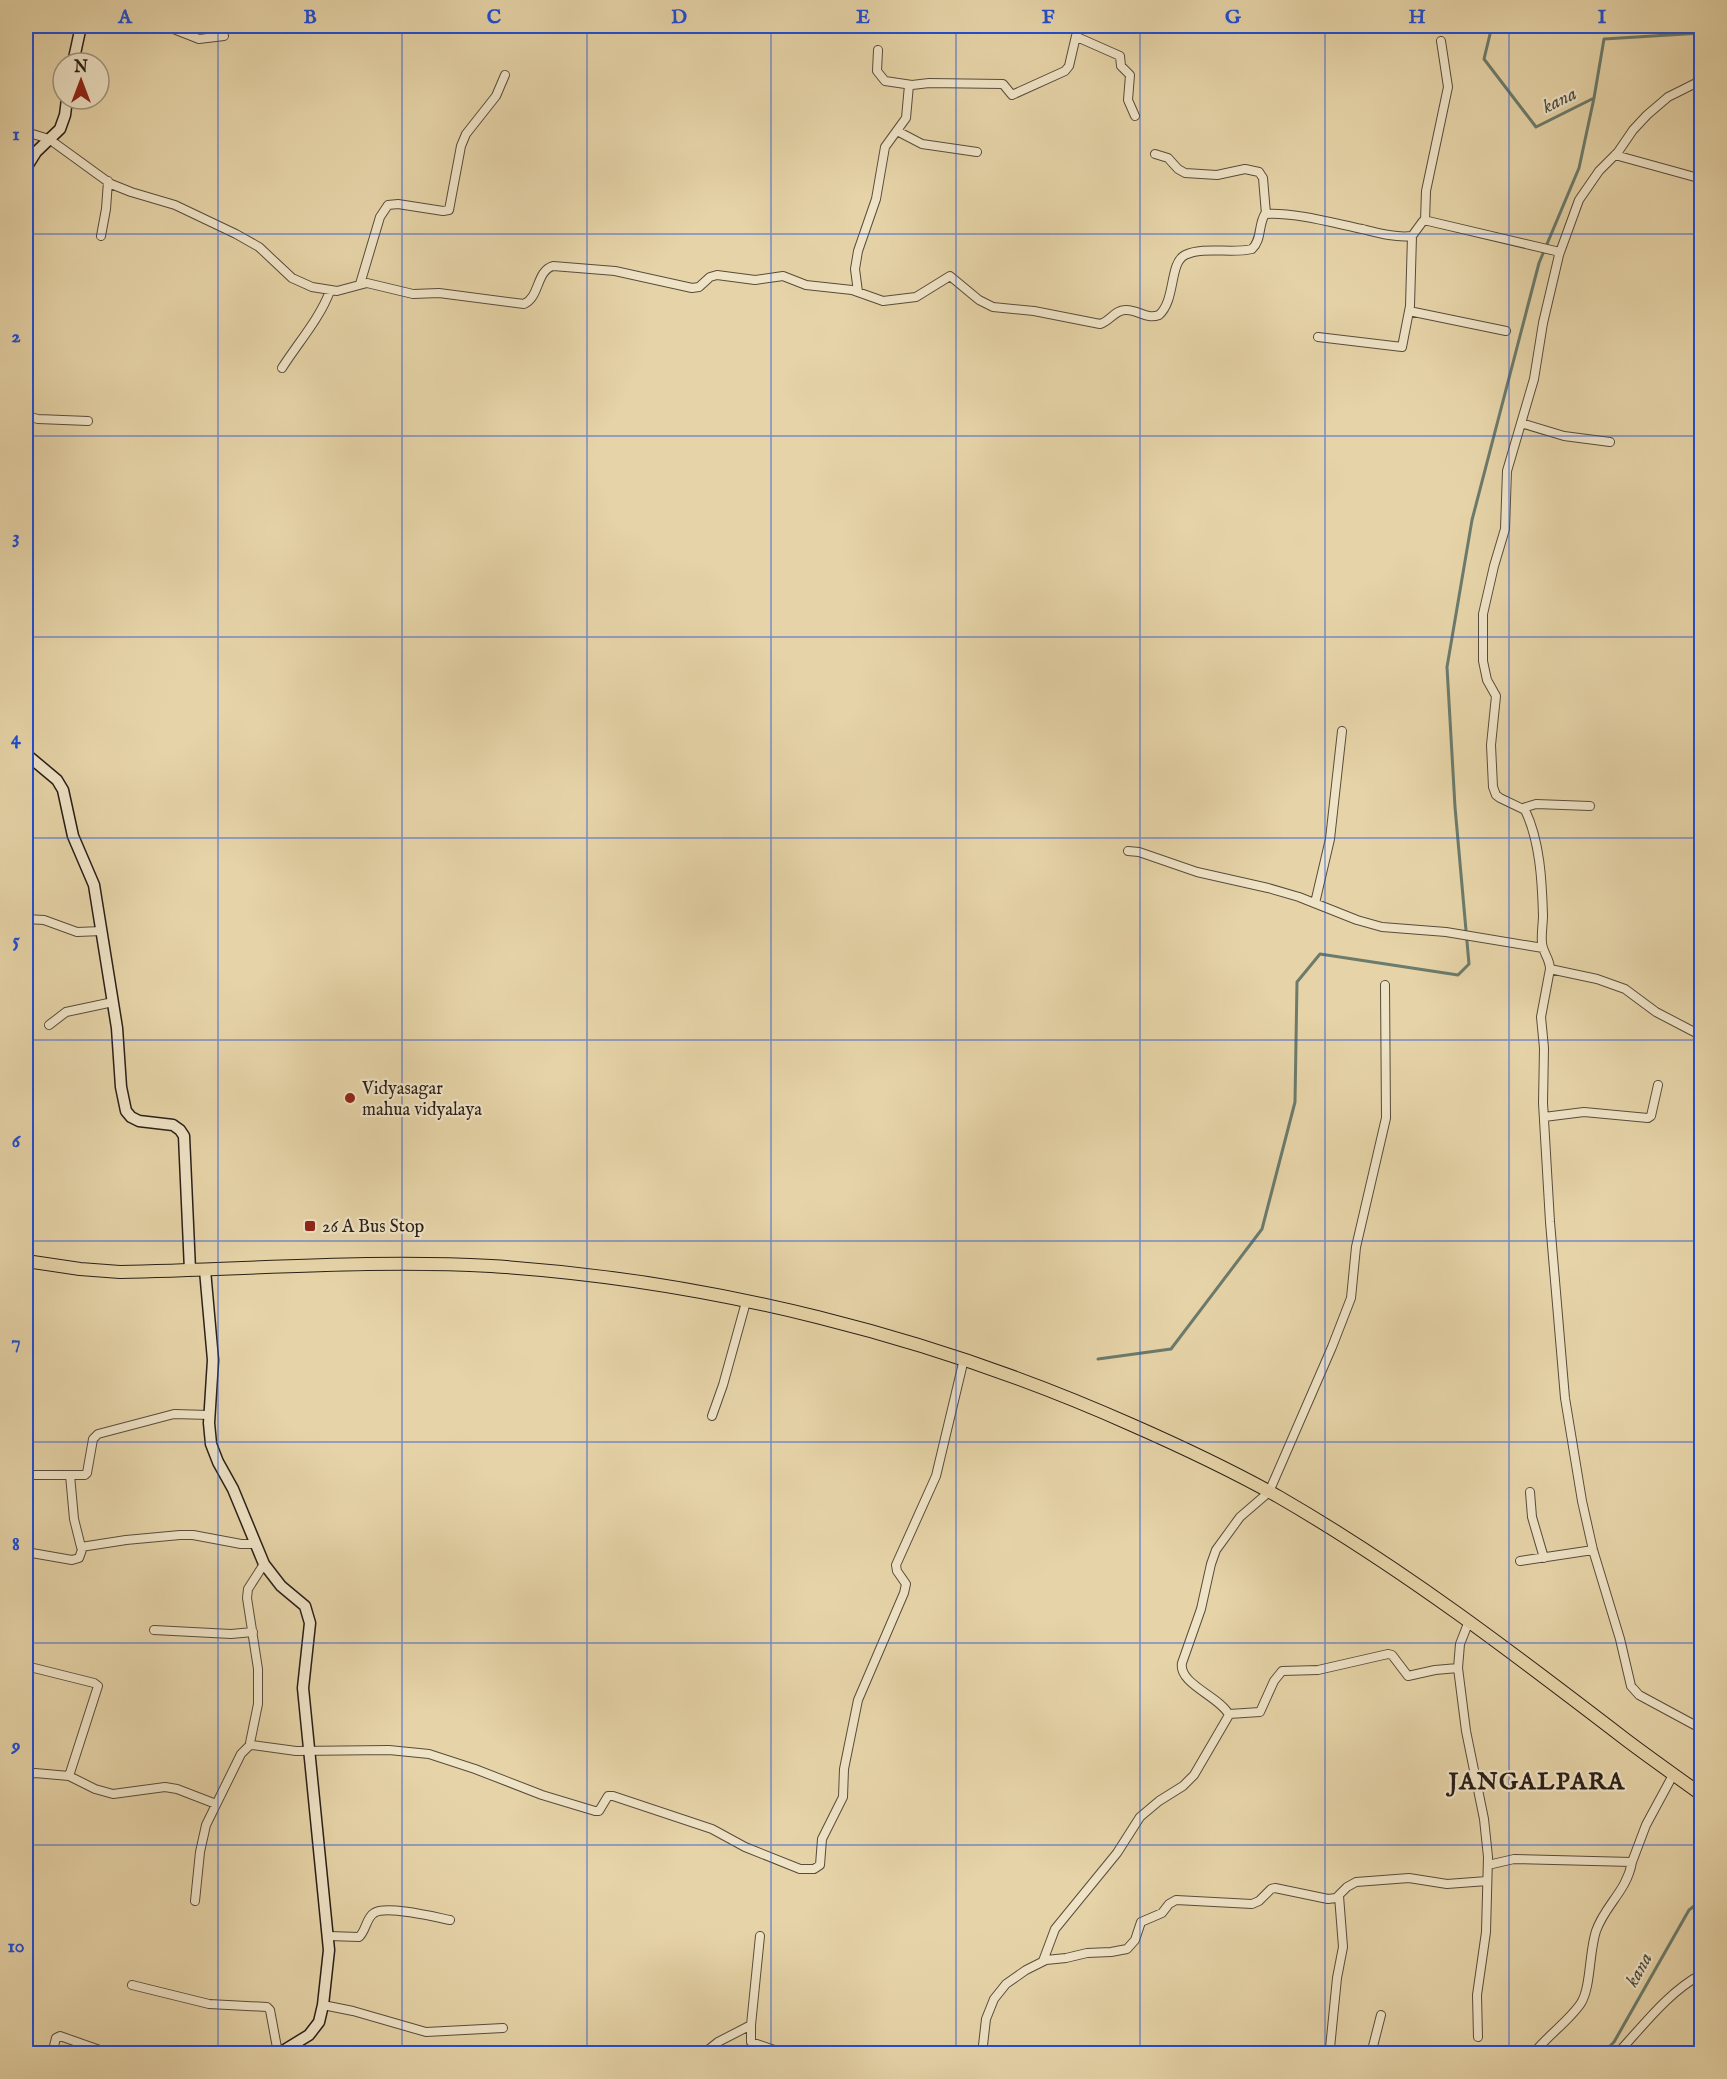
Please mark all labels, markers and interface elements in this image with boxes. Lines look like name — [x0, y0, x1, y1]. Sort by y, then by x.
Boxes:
text: A — [117, 5, 133, 30]
text: B — [303, 5, 317, 30]
text: C — [487, 5, 501, 30]
text: D — [671, 5, 687, 30]
text: E — [856, 5, 870, 30]
text: F — [1042, 5, 1055, 30]
text: G — [1225, 5, 1242, 30]
text: H — [1408, 5, 1426, 30]
text: I — [1598, 5, 1607, 30]
north arrow — [51, 51, 111, 111]
text: N — [73, 58, 88, 78]
water label: kana — [1537, 81, 1581, 120]
text: 1 — [12, 122, 20, 147]
text: 2 — [11, 324, 21, 349]
text: 3 — [12, 525, 20, 550]
text: 4 — [11, 726, 22, 751]
text: 5 — [12, 928, 20, 953]
place label: Vidyasagar mahua vidyalaya — [361, 1078, 482, 1122]
marker: Vidyasagar mahua vidyalaya — [343, 1091, 357, 1105]
text: 6 — [12, 1129, 22, 1154]
place label: 26 A Bus Stop — [322, 1216, 425, 1239]
marker: 26 A Bus Stop — [303, 1219, 317, 1233]
text: 7 — [11, 1330, 21, 1355]
text: 8 — [12, 1532, 20, 1557]
text: 9 — [11, 1733, 21, 1758]
district label: JANGALPARA — [1446, 1767, 1626, 1798]
text: 10 — [7, 1934, 25, 1959]
water label: kana — [1619, 1948, 1659, 1992]

